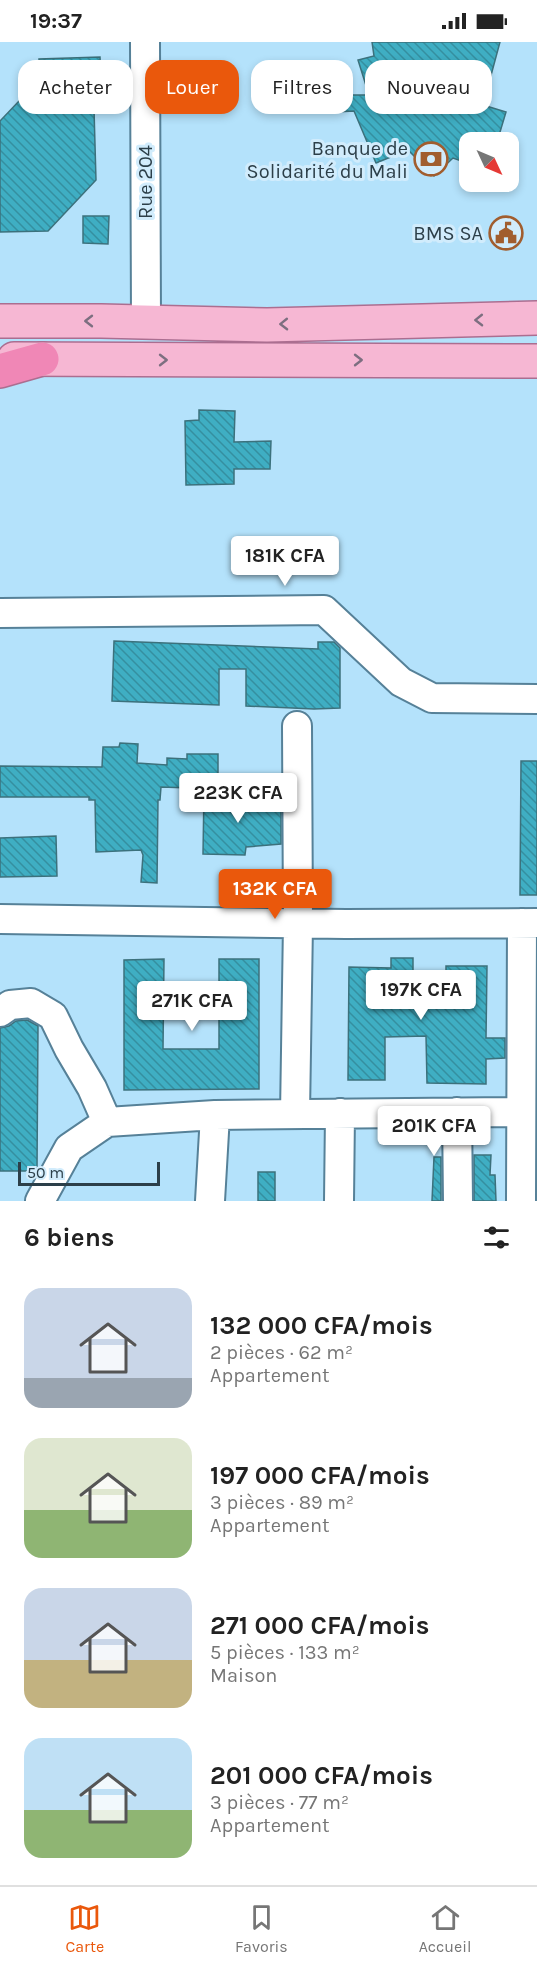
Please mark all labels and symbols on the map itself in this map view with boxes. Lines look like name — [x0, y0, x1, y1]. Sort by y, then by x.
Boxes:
north arrow — [459, 132, 519, 192]
place label: Banque de Solidarité du Mali — [247, 137, 408, 183]
bank icon: Banque de Solidarité du Mali — [413, 141, 449, 177]
street label: Rue 204 — [134, 145, 157, 219]
public building icon: BMS SA — [488, 215, 524, 251]
place label: BMS SA — [413, 222, 483, 245]
one-way arrow — [474, 313, 483, 326]
one-way arrow — [84, 315, 93, 327]
one-way arrow — [279, 318, 288, 330]
one-way arrow — [159, 354, 168, 366]
one-way arrow — [354, 354, 363, 366]
pin: 181K CFA — [223, 536, 347, 587]
pin: 223K CFA — [176, 773, 300, 824]
pin: 132K CFA — [213, 869, 337, 920]
pin: 197K CFA — [359, 970, 483, 1021]
pin: 271K CFA — [130, 981, 254, 1032]
pin: 201K CFA — [372, 1106, 496, 1157]
scale bar — [18, 1159, 160, 1186]

